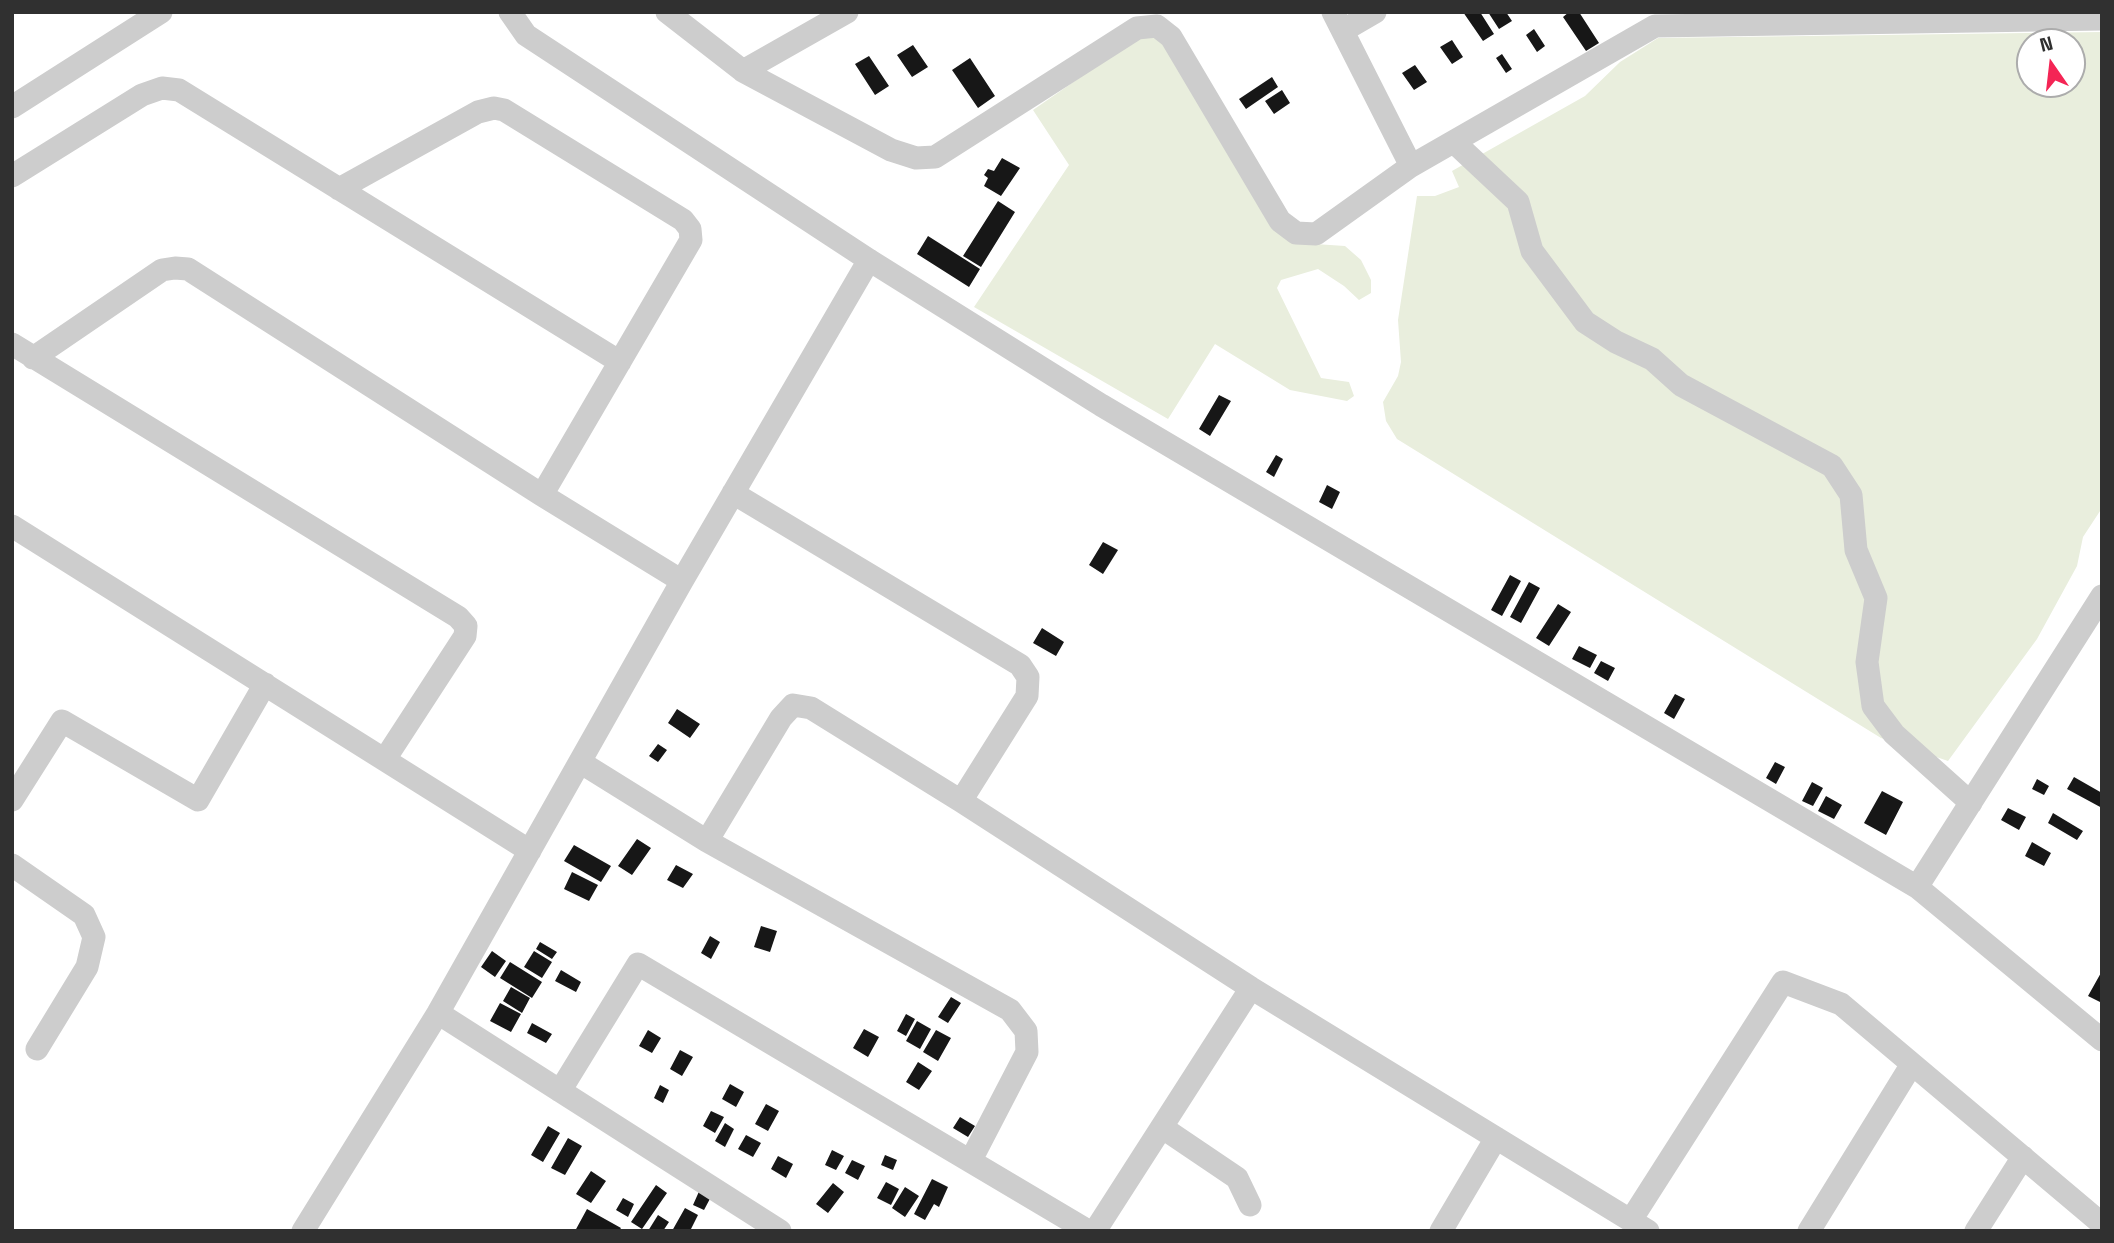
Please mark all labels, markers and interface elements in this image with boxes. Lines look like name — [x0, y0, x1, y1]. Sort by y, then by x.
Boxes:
north arrow — [2016, 28, 2086, 98]
text: N — [2037, 30, 2055, 58]

